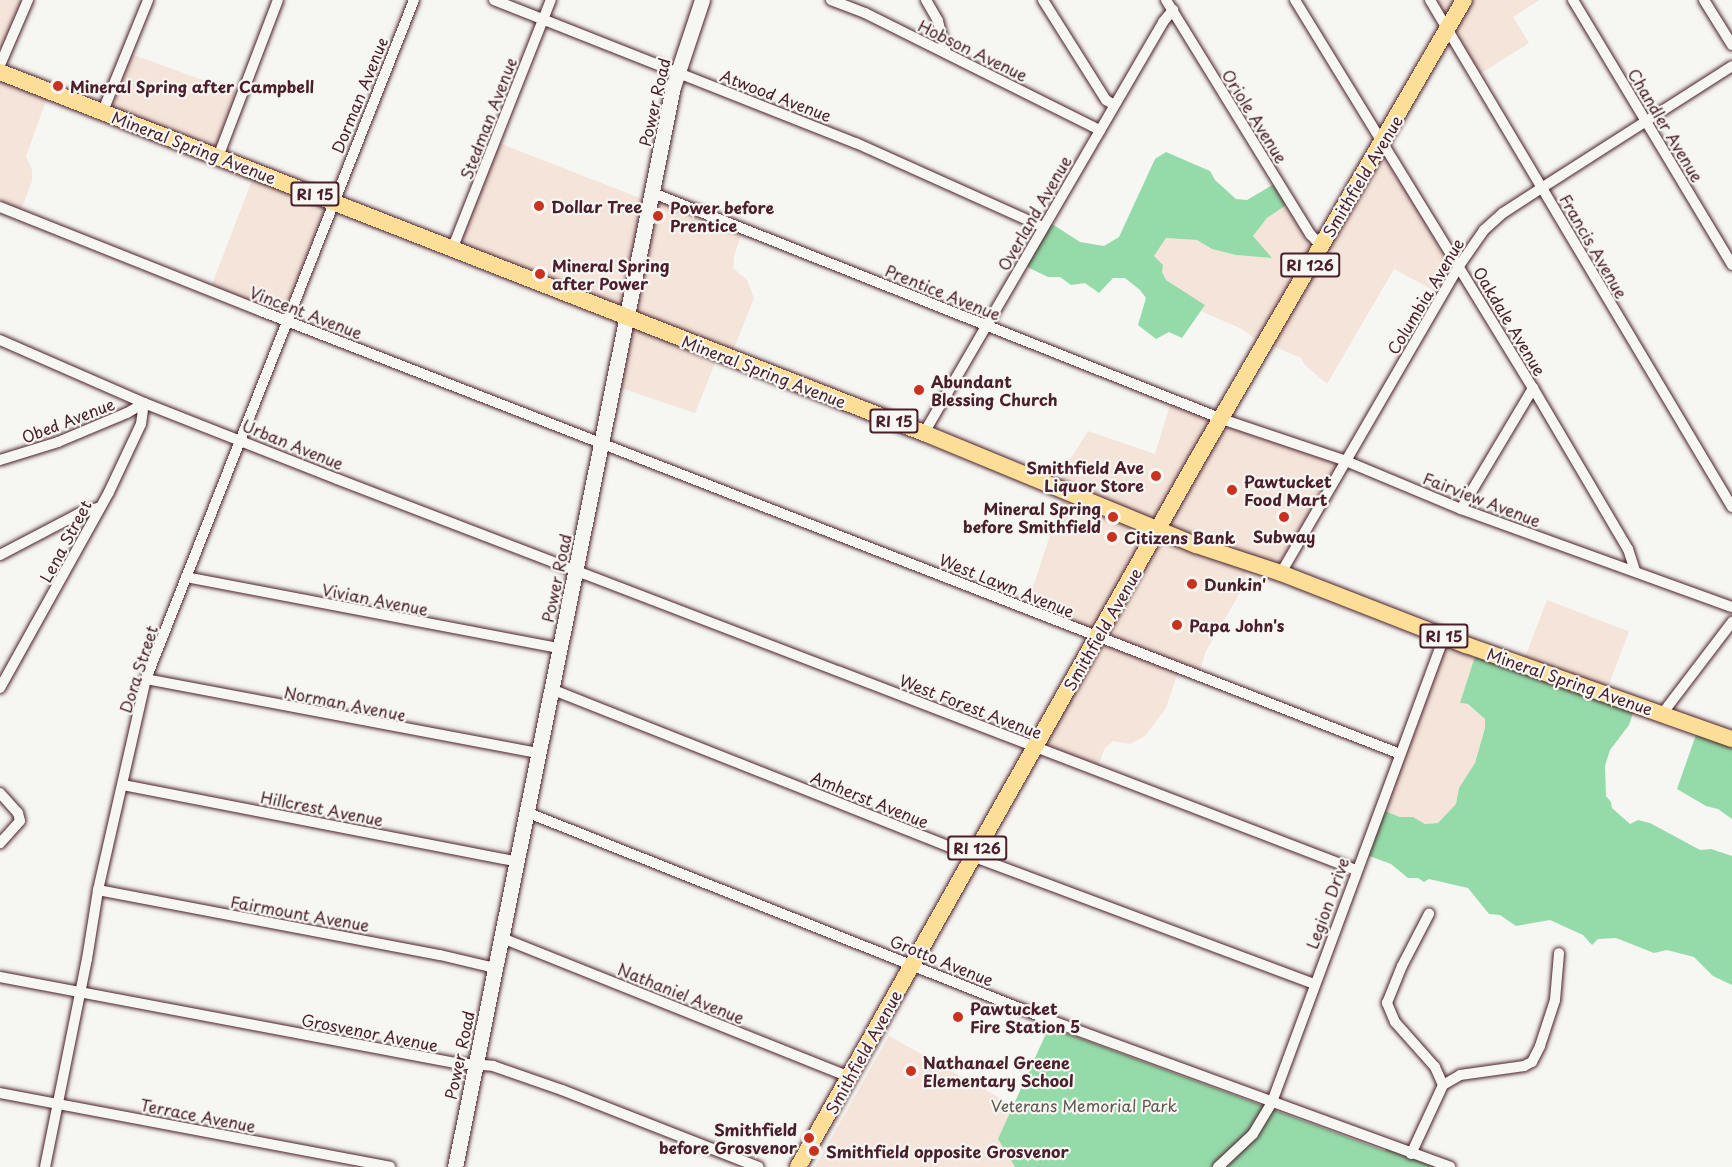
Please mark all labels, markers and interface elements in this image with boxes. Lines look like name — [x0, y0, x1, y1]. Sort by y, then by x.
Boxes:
street label: Hobson Avenue — [916, 16, 1030, 84]
street label: Dorman Avenue — [327, 34, 391, 156]
street label: Stedman Avenue — [456, 55, 520, 181]
street label: Power Road — [634, 56, 674, 148]
street label: Chandler Avenue — [1624, 64, 1708, 186]
street label: Atwood Avenue — [718, 65, 834, 125]
street label: Oriole Avenue — [1218, 65, 1292, 167]
place label: Mineral Spring after Campbell — [70, 76, 316, 96]
marker: Mineral Spring after Campbell — [51, 79, 65, 93]
street label: Mineral Spring Avenue — [109, 107, 279, 187]
street label: Smithfield Avenue — [1318, 112, 1406, 240]
street label: Overland Avenue — [993, 152, 1075, 274]
road number: RI 15 — [290, 182, 340, 206]
street label: Francis Avenue — [1557, 191, 1631, 301]
place label: Dollar Tree — [551, 196, 643, 216]
place label: Power before Prentice — [670, 197, 775, 235]
marker: Dollar Tree — [532, 199, 546, 213]
marker: Power before Prentice — [651, 209, 665, 223]
street label: Columbia Avenue — [1383, 234, 1467, 358]
road number: RI 126 — [1278, 253, 1342, 277]
place label: Mineral Spring after Power — [552, 255, 670, 293]
street label: Prentice Avenue — [883, 260, 1003, 324]
street label: Oakdale Avenue — [1470, 263, 1550, 379]
marker: Mineral Spring after Power — [533, 267, 547, 281]
street label: Vincent Avenue — [248, 282, 364, 342]
street label: Mineral Spring Avenue — [679, 331, 849, 411]
place label: Abundant Blessing Church — [931, 371, 1058, 409]
marker: Abundant Blessing Church — [912, 383, 926, 397]
street label: Obed Avenue — [18, 393, 118, 447]
road number: RI 15 — [868, 409, 920, 433]
street label: Urban Avenue — [239, 415, 347, 473]
place label: Smithfield Ave Liquor Store — [1026, 457, 1144, 495]
street label: Fairview Avenue — [1420, 468, 1544, 530]
marker: Smithfield Ave Liquor Store — [1149, 469, 1163, 483]
place label: Pawtucket Food Mart — [1244, 471, 1332, 509]
marker: Pawtucket Food Mart — [1225, 483, 1239, 497]
street label: Lena Street — [35, 497, 95, 585]
place label: Mineral Spring before Smithfield — [963, 498, 1101, 536]
marker: Mineral Spring before Smithfield — [1106, 510, 1120, 524]
marker: Subway — [1277, 510, 1291, 524]
place label: Subway — [1253, 526, 1315, 546]
place label: Citizens Bank — [1124, 527, 1235, 547]
marker: Citizens Bank — [1105, 530, 1119, 544]
street label: Power Road — [537, 532, 575, 624]
street label: West Lawn Avenue — [937, 549, 1077, 621]
street label: Smithfield Avenue — [1059, 564, 1145, 694]
place label: Dunkin' — [1204, 574, 1266, 594]
marker: Dunkin' — [1185, 577, 1199, 591]
street label: Vivian Avenue — [320, 579, 430, 619]
place label: Papa John's — [1189, 615, 1285, 635]
marker: Papa John's — [1170, 618, 1184, 632]
street label: Dora Street — [115, 623, 161, 715]
road number: RI 15 — [1418, 624, 1470, 648]
street label: Mineral Spring Avenue — [1484, 644, 1656, 718]
street label: West Forest Avenue — [897, 670, 1045, 742]
street label: Norman Avenue — [283, 682, 407, 724]
street label: Amherst Avenue — [808, 767, 932, 831]
street label: Hillcrest Avenue — [259, 787, 385, 829]
road number: RI 126 — [946, 836, 1008, 860]
street label: Legion Drive — [1302, 855, 1352, 951]
street label: Fairmount Avenue — [230, 891, 370, 935]
street label: Grotto Avenue — [887, 930, 997, 990]
street label: Nathaniel Avenue — [615, 959, 747, 1027]
street label: Smithfield Avenue — [821, 987, 905, 1117]
place label: Pawtucket Fire Station 5 — [970, 998, 1082, 1036]
street label: Grosvenor Avenue — [300, 1009, 440, 1055]
street label: Power Road — [440, 1009, 478, 1101]
marker: Pawtucket Fire Station 5 — [951, 1010, 965, 1024]
place label: Nathanael Greene Elementary School — [923, 1052, 1074, 1090]
marker: Nathanael Greene Elementary School — [904, 1064, 918, 1078]
street label: Terrace Avenue — [138, 1094, 258, 1136]
park label: Veterans Memorial Park — [991, 1095, 1177, 1115]
place label: Smithfield before Grosvenor — [659, 1119, 797, 1157]
marker: Smithfield before Grosvenor — [802, 1131, 816, 1145]
place label: Smithfield opposite Grosvenor — [826, 1141, 1070, 1161]
marker: Smithfield opposite Grosvenor — [807, 1144, 821, 1158]

